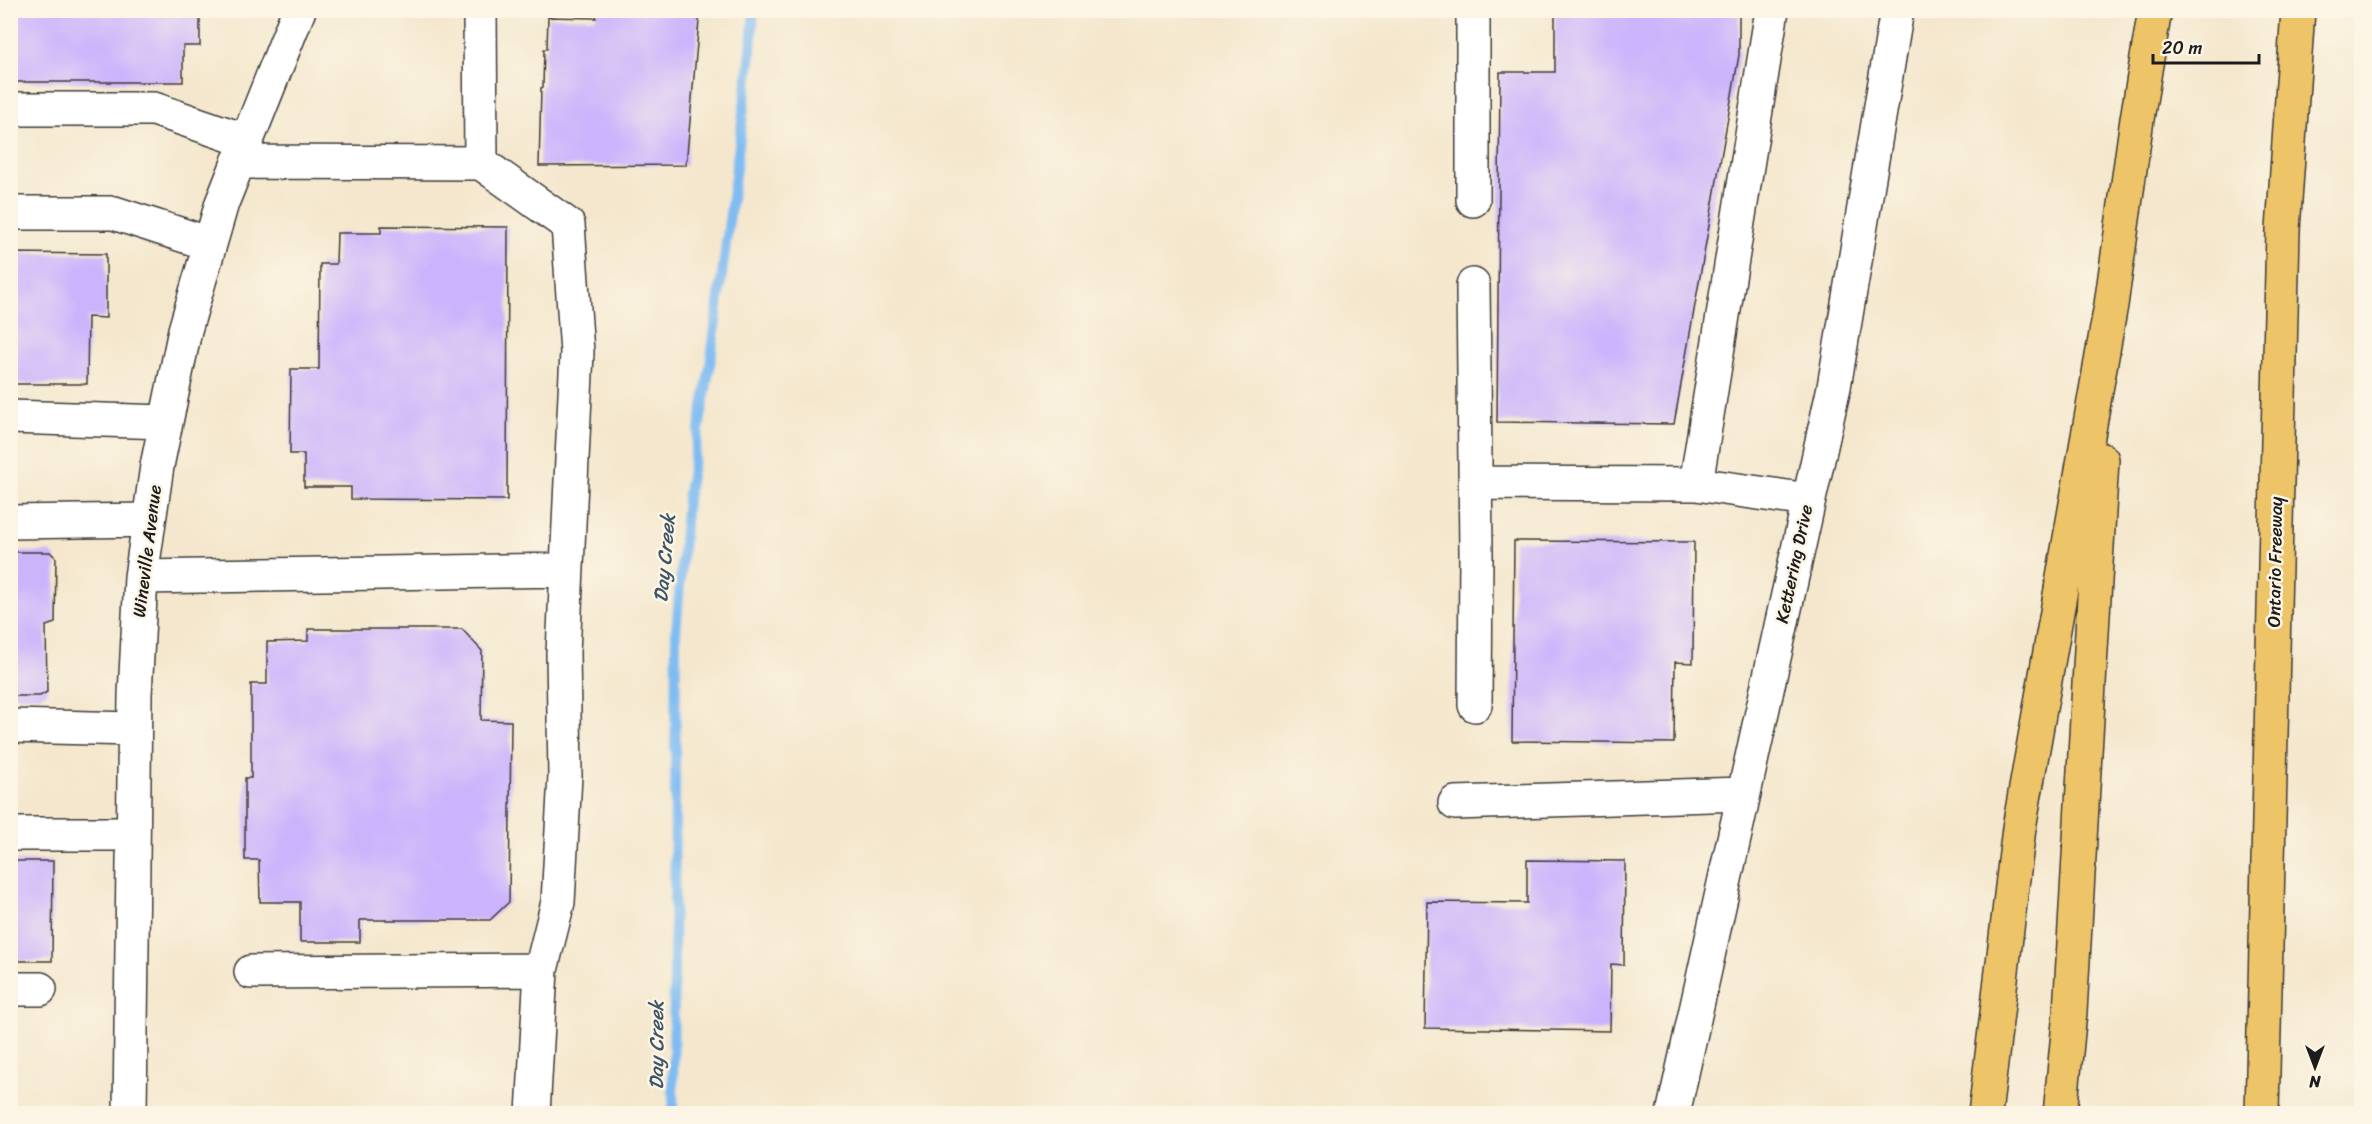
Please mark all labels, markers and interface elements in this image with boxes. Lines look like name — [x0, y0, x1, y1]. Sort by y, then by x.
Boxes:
scale bar — [2153, 27, 2260, 65]
text: 20 m — [2162, 32, 2202, 64]
street label: Wineville Avenue — [123, 483, 171, 619]
street label: Ontario Freeway — [2258, 496, 2292, 628]
street label: Kettering Drive — [1766, 502, 1822, 626]
water label: Day Creek — [643, 511, 686, 604]
water label: Day Creek — [639, 999, 674, 1089]
north arrow — [2285, 1037, 2345, 1097]
text: N — [2309, 1067, 2322, 1096]

